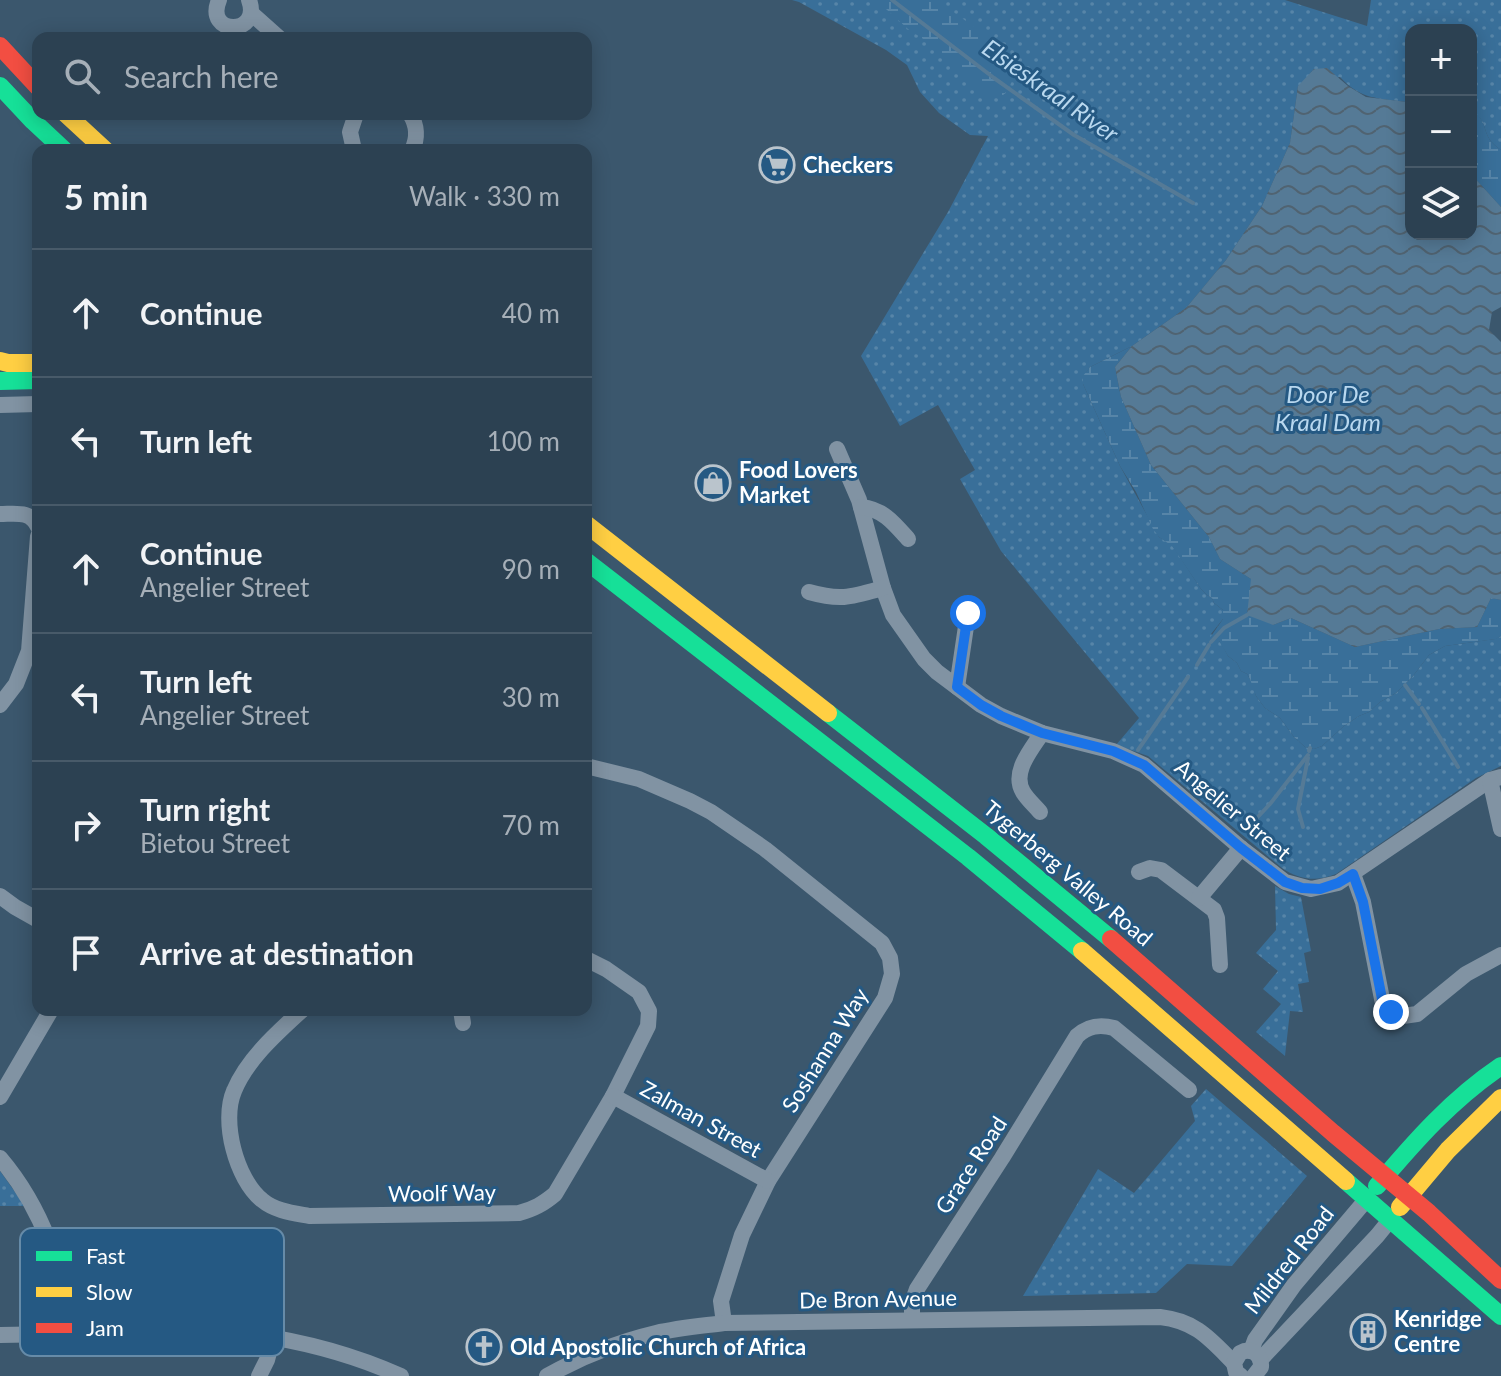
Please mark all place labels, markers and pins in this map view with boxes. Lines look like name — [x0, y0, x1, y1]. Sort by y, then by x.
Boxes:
supermarket icon: Checkers — [758, 146, 796, 184]
place label: Checkers — [803, 151, 893, 178]
place label: Food Lovers Market — [739, 456, 858, 508]
shop icon: Food Lovers Market — [694, 464, 732, 502]
place label: Kenridge Centre — [1394, 1305, 1482, 1357]
building icon: Kenridge Centre — [1349, 1313, 1387, 1351]
church icon: Old Apostolic Church of Africa — [465, 1328, 503, 1366]
place label: Old Apostolic Church of Africa — [510, 1333, 806, 1360]

